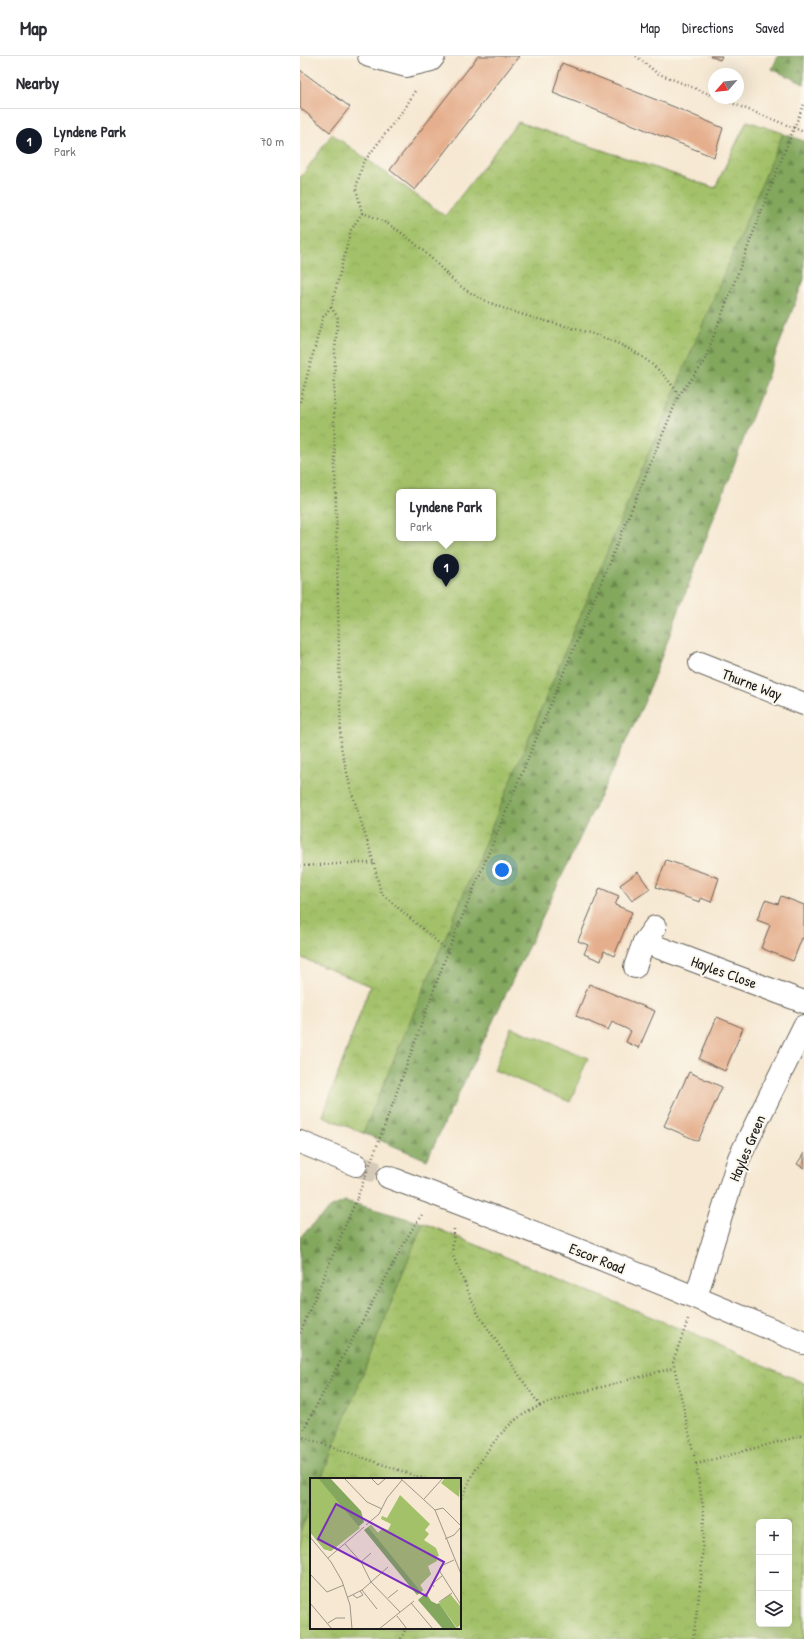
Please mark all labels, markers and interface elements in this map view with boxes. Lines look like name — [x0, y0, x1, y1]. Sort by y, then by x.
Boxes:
text: Map — [20, 15, 47, 41]
text: Map — [640, 18, 660, 37]
text: Directions — [682, 18, 733, 37]
text: Saved — [755, 18, 784, 37]
north arrow — [708, 68, 744, 104]
text: Nearby — [16, 71, 59, 94]
text: Lyndene Park — [54, 121, 126, 142]
text: 1 — [27, 132, 31, 150]
text: 70 m — [260, 132, 284, 150]
text: Park — [54, 142, 76, 160]
popup — [396, 489, 496, 541]
text: Lyndene Park — [410, 496, 482, 517]
text: Park — [410, 517, 432, 535]
pin: 1 — [433, 554, 459, 587]
street label: Thurne Way — [719, 663, 785, 705]
your location — [492, 860, 512, 880]
street label: Hayles Close — [688, 950, 760, 994]
street label: Hayles Green — [724, 1111, 770, 1184]
street label: Escor Road — [566, 1237, 628, 1279]
inset map — [310, 1478, 461, 1629]
map controls — [756, 1519, 792, 1627]
button: + — [756, 1519, 792, 1555]
button: − — [756, 1555, 792, 1591]
button: layers — [756, 1591, 792, 1627]

